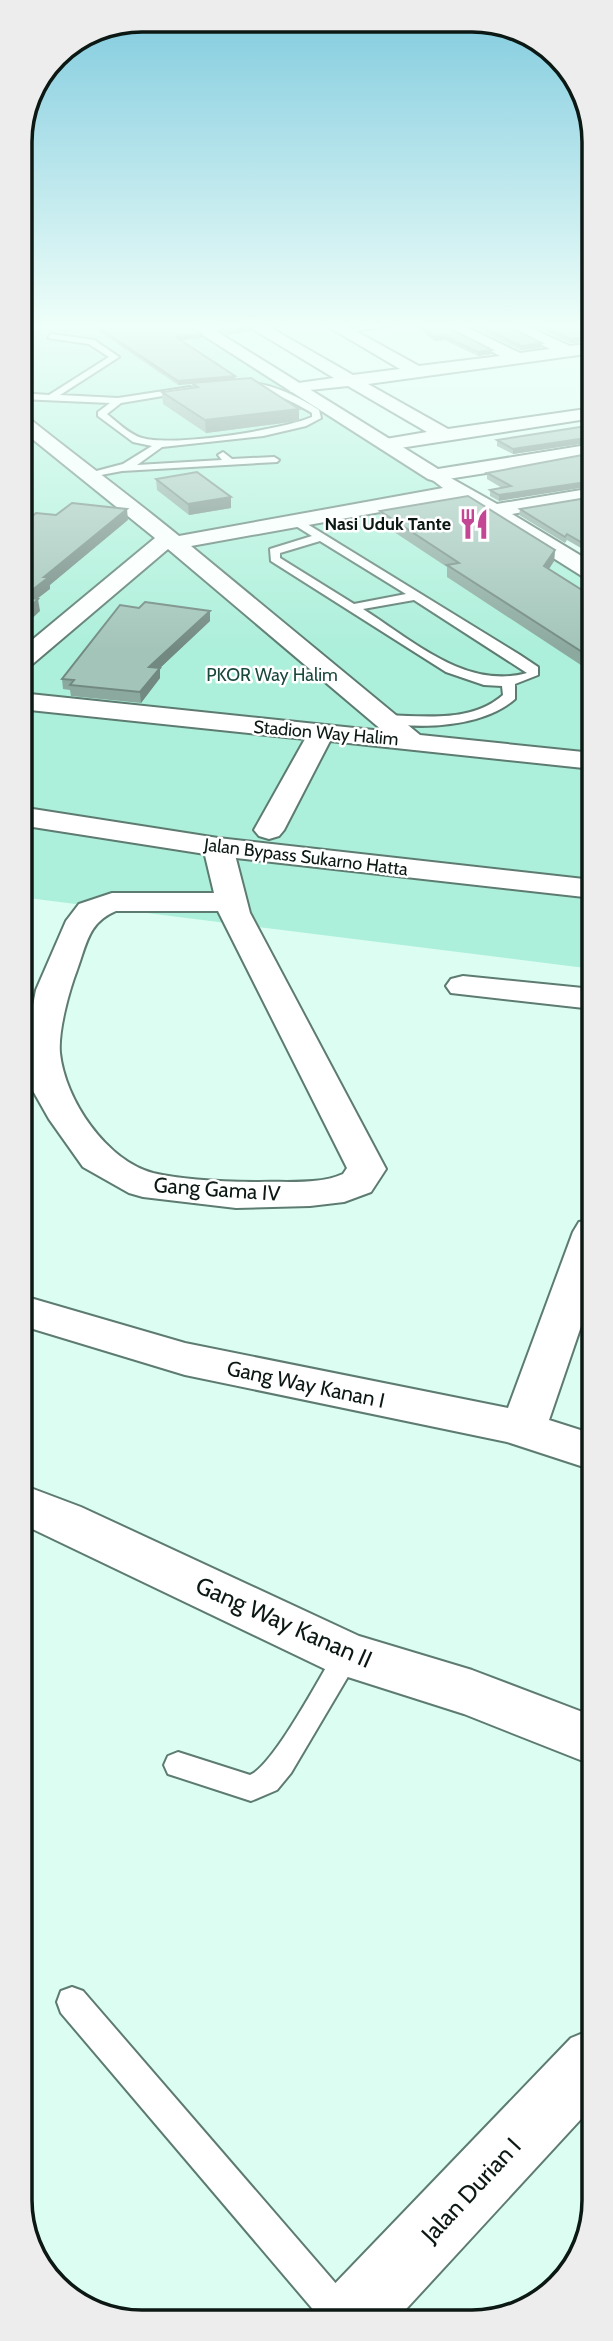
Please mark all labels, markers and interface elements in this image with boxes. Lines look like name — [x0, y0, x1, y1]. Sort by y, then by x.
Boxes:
restaurant icon: Nasi Uduk Tante — [457, 507, 491, 541]
place label: Nasi Uduk Tante — [325, 513, 451, 535]
park label: PKOR Way Halim — [206, 664, 338, 686]
street label: Stadion Way Halim — [253, 716, 399, 750]
street label: Jalan Bypass Sukarno Hatta — [202, 833, 409, 880]
street label: Gang Gama IV — [153, 1172, 281, 1206]
street label: Gang Way Kanan I — [225, 1355, 387, 1413]
street label: Gang Way Kanan II — [191, 1570, 377, 1674]
street label: Jalan Durian I — [415, 2132, 527, 2249]

